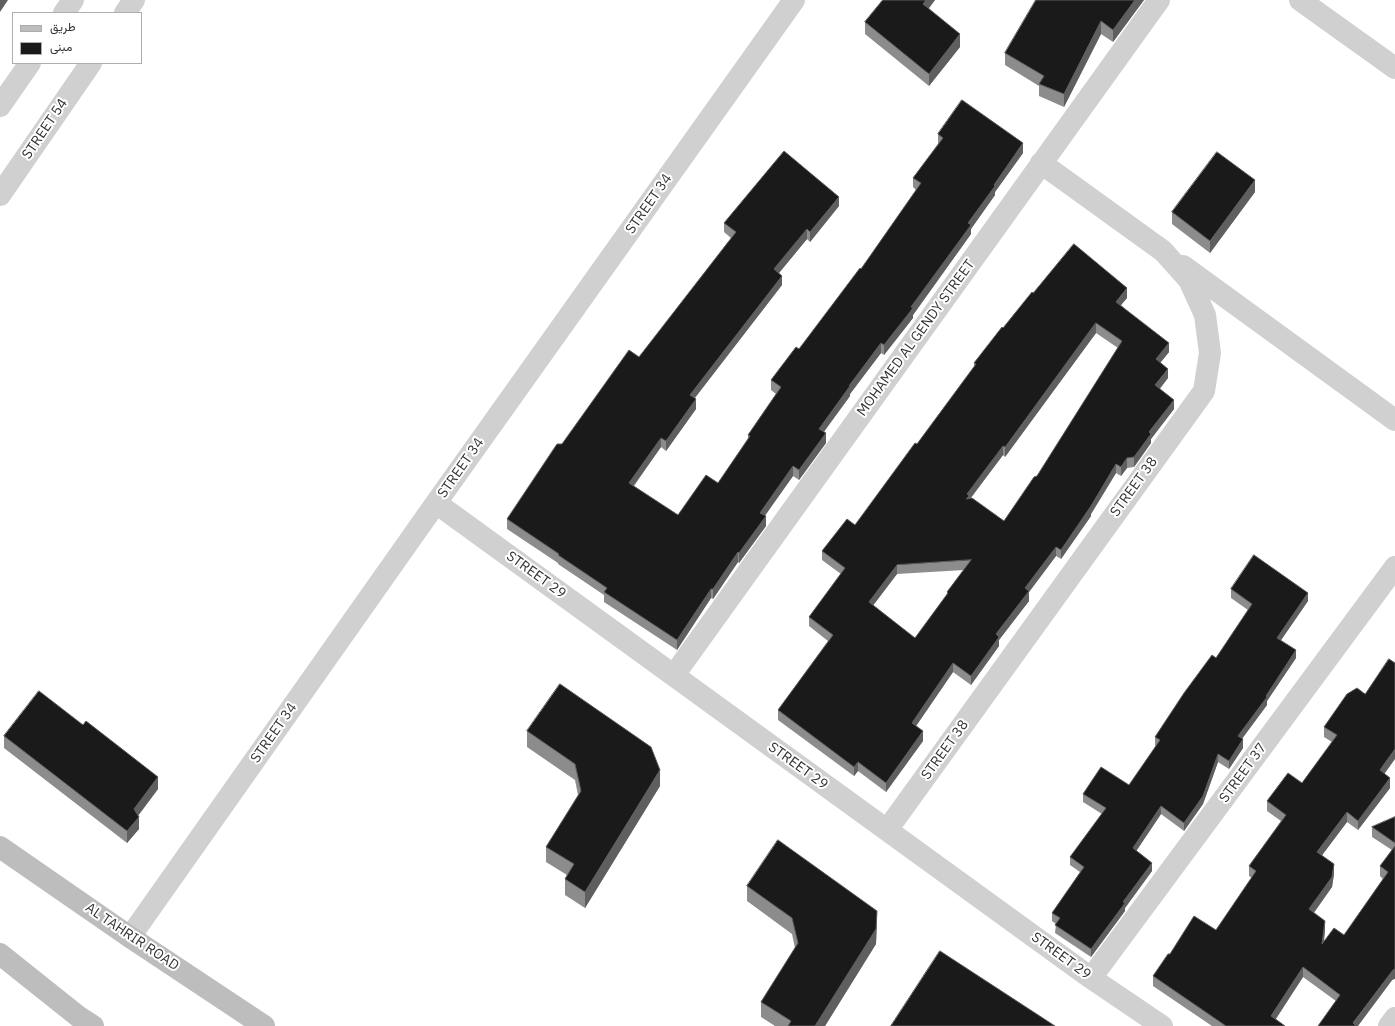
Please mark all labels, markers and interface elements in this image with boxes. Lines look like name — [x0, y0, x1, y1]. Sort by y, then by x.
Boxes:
legend — [12, 12, 142, 64]
text: طريق — [50, 19, 75, 34]
text: مبنى — [50, 39, 72, 54]
street label: STREET 54 — [19, 96, 71, 162]
street label: STREET 34 — [622, 171, 676, 237]
street label: MOHAMED AL GENDY STREET — [854, 256, 978, 420]
street label: STREET 34 — [434, 435, 488, 501]
street label: STREET 38 — [1107, 454, 1161, 520]
street label: STREET 29 — [503, 548, 569, 602]
street label: STREET 34 — [247, 700, 301, 766]
street label: STREET 38 — [918, 717, 972, 783]
street label: STREET 29 — [765, 739, 831, 793]
street label: STREET 37 — [1216, 740, 1270, 806]
street label: AL TAHRIR ROAD — [82, 900, 182, 974]
street label: STREET 29 — [1028, 929, 1094, 983]

